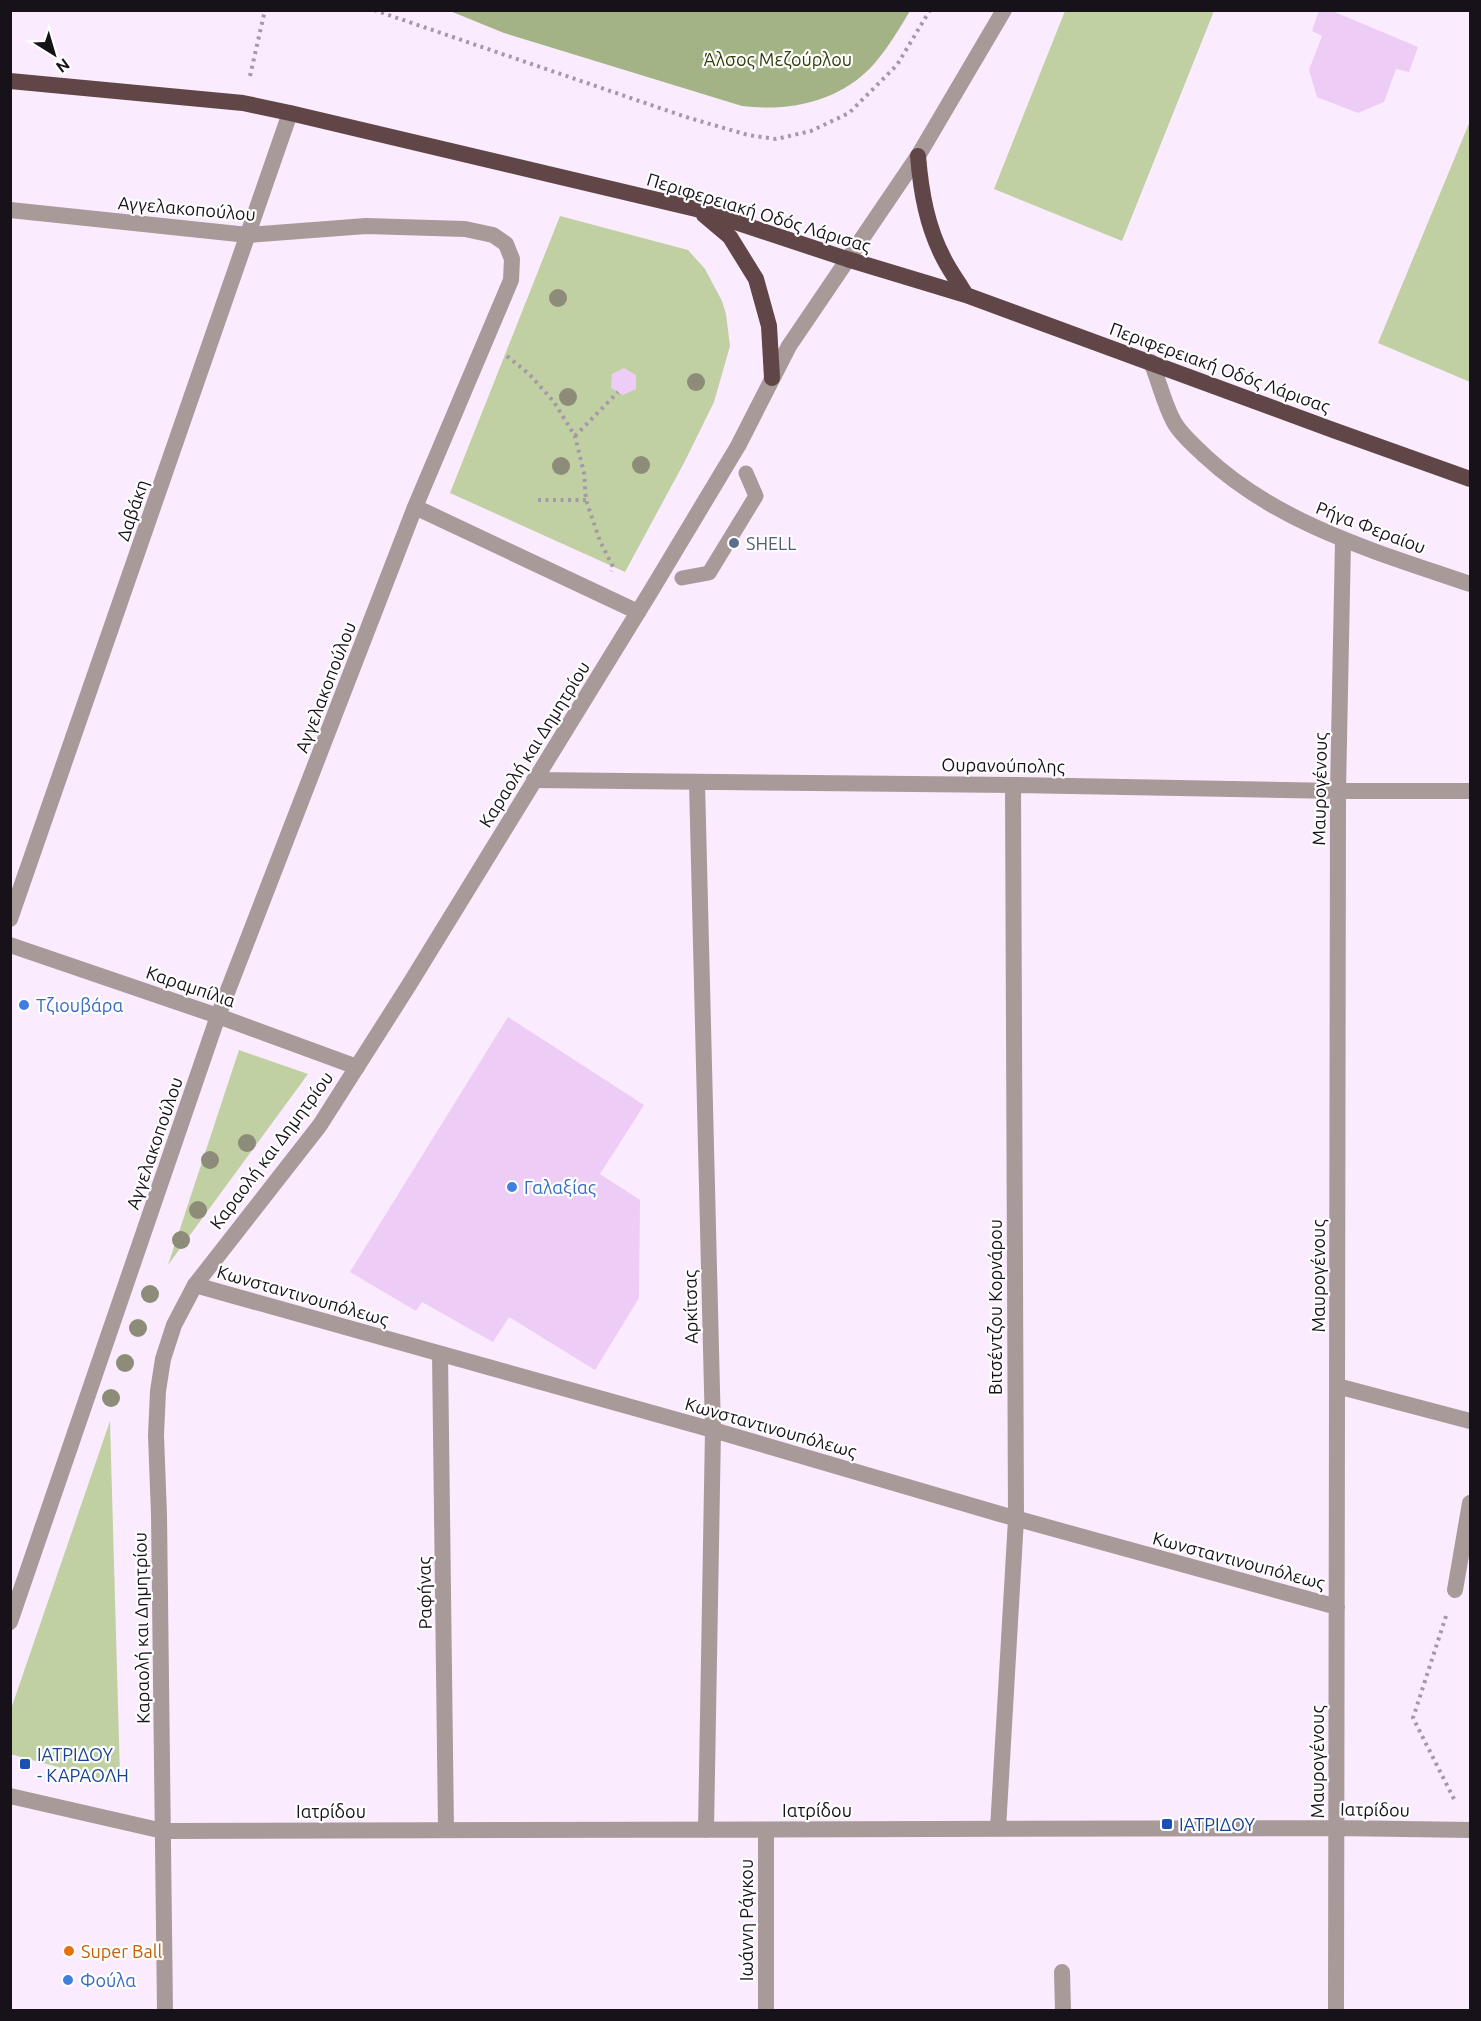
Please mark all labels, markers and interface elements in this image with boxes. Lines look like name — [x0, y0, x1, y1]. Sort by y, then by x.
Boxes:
north arrow — [24, 24, 84, 84]
park label: Άλσος Μεζούρλου — [704, 49, 852, 70]
text: N — [53, 55, 73, 77]
street label: Περιφερειακή Οδός Λάρισας — [644, 168, 873, 257]
street label: Αγγελακοπούλου — [117, 192, 257, 224]
street label: Περιφερειακή Οδός Λάρισας — [1107, 318, 1333, 417]
street label: Δαβάκη — [112, 477, 152, 543]
street label: Ρήγα Φεραίου — [1313, 497, 1429, 557]
place label: SHELL — [746, 533, 796, 553]
marker: SHELL — [727, 536, 741, 550]
street label: Αγγελακοπούλου — [291, 619, 359, 755]
street label: Καραολή και Δημητρίου — [475, 657, 593, 831]
street label: Μαυρογένους — [1308, 732, 1331, 846]
street label: Ουρανούπολης — [941, 754, 1065, 777]
street label: Καραμπίλια — [144, 961, 238, 1011]
place label: Τζιουβάρα — [36, 995, 123, 1016]
marker: Τζιουβάρα — [17, 998, 31, 1012]
street label: Καραολή και Δημητρίου — [205, 1067, 337, 1233]
street label: Αγγελακοπούλου — [122, 1074, 186, 1212]
place label: Γαλαξίας — [524, 1177, 596, 1198]
marker: Γαλαξίας — [505, 1180, 519, 1194]
street label: Βιτσέντζου Κορνάρου — [985, 1219, 1006, 1395]
street label: Μαυρογένους — [1308, 1219, 1329, 1333]
street label: Κωνσταντινουπόλεως — [215, 1261, 391, 1330]
street label: Αρκίτσας — [679, 1270, 702, 1344]
street label: Κωνσταντινουπόλεως — [683, 1393, 859, 1462]
street label: Κωνσταντινουπόλεως — [1150, 1527, 1327, 1594]
street label: Καραολή και Δημητρίου — [129, 1532, 153, 1724]
street label: Ραφήνας — [413, 1556, 436, 1630]
street label: Μαυρογένους — [1307, 1705, 1328, 1819]
place label: ΙΑΤΡΙΔΟΥ - ΚΑΡΑΟΛΗ — [37, 1744, 129, 1785]
marker: ΙΑΤΡΙΔΟΥ - ΚΑΡΑΟΛΗ — [18, 1757, 32, 1771]
street label: Ιατρίδου — [1340, 1798, 1410, 1820]
street label: Ιατρίδου — [782, 1800, 852, 1820]
street label: Ιατρίδου — [296, 1801, 366, 1821]
place label: ΙΑΤΡΙΔΟΥ — [1179, 1814, 1255, 1834]
marker: ΙΑΤΡΙΔΟΥ — [1160, 1817, 1174, 1831]
street label: Ιωάννη Ράγκου — [736, 1859, 756, 1981]
place label: Super Ball — [81, 1941, 163, 1961]
marker: Super Ball — [62, 1944, 76, 1958]
place label: Φούλα — [80, 1970, 136, 1990]
marker: Φούλα — [61, 1973, 75, 1987]

